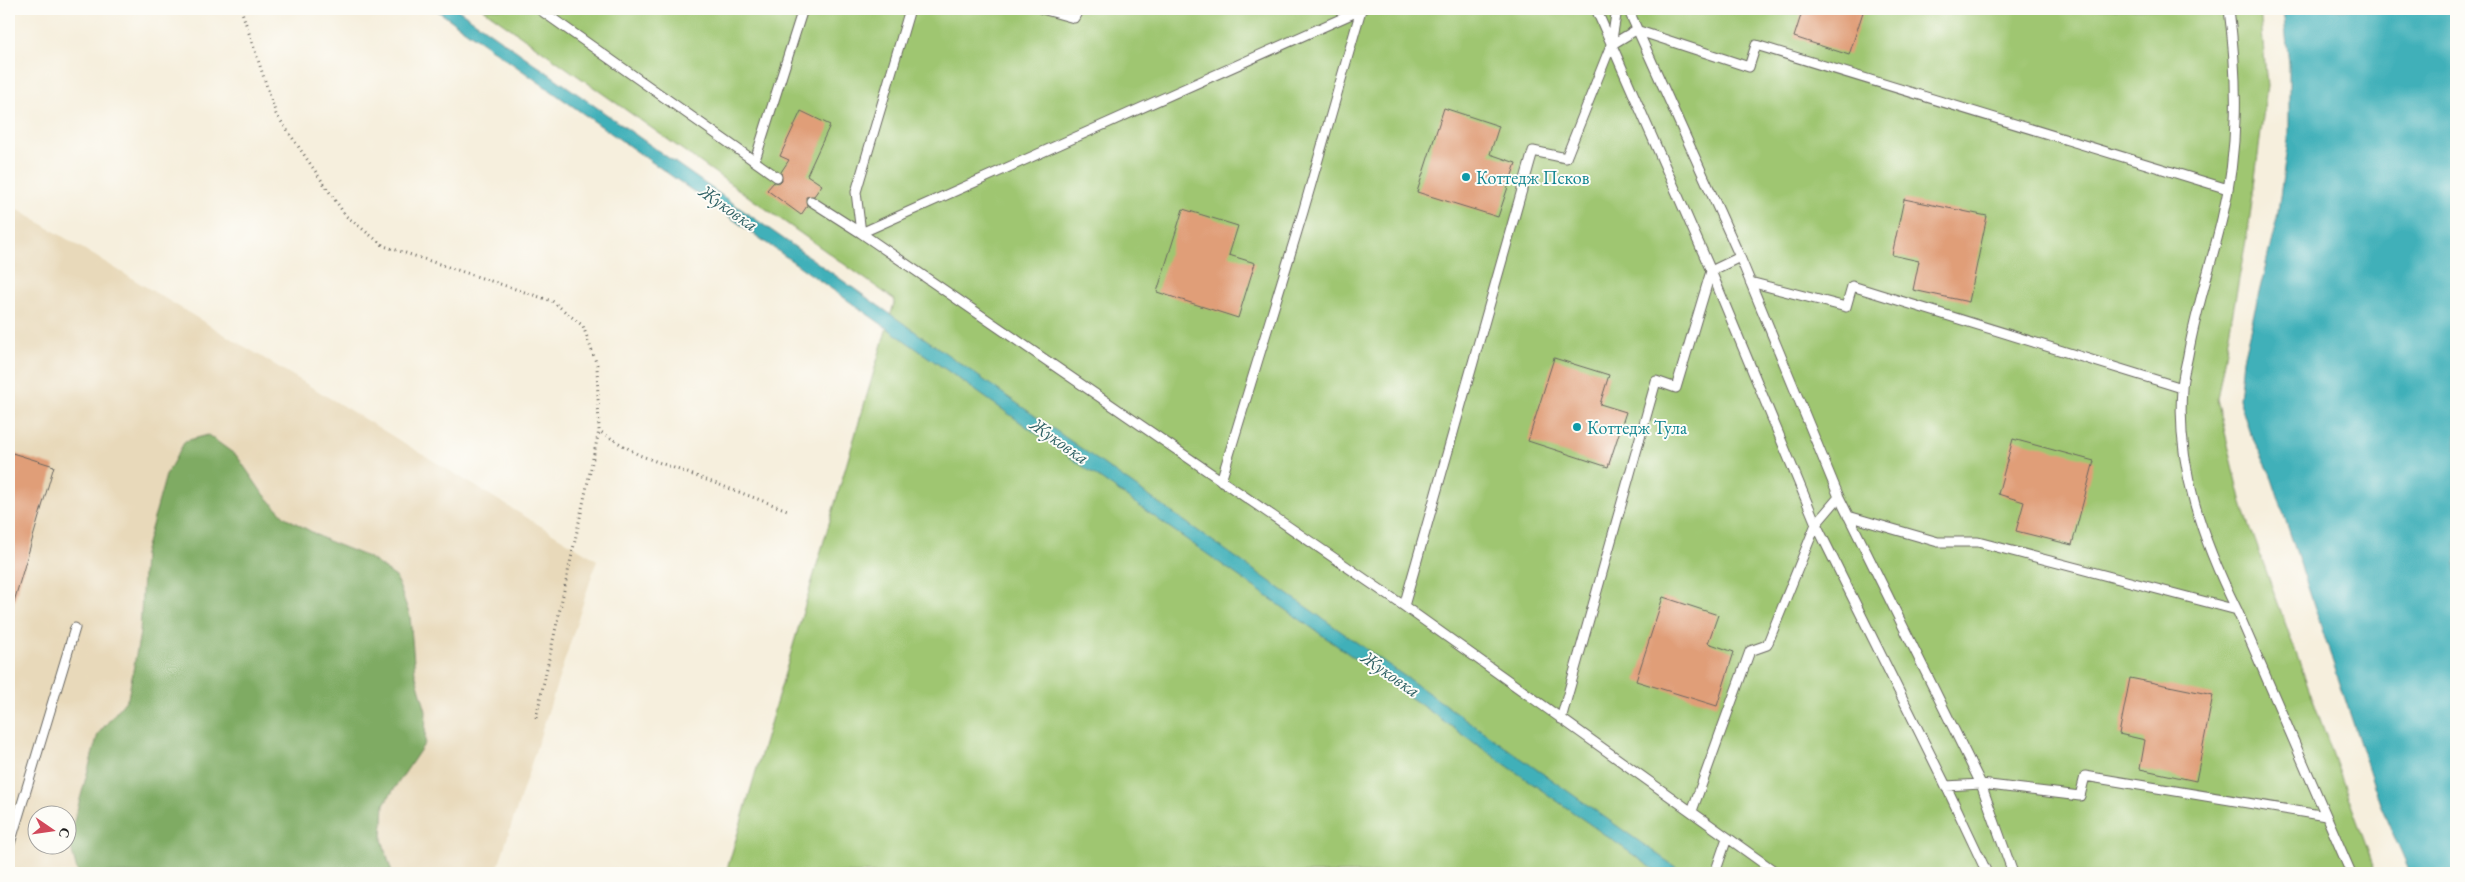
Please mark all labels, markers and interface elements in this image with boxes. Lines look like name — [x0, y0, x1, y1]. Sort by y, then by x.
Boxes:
place label: Коттедж Псков — [1476, 166, 1590, 189]
marker: Коттедж Псков — [1460, 171, 1472, 183]
water label: Жуковка — [693, 178, 763, 237]
water label: Жуковка — [1024, 411, 1094, 470]
place label: Коттедж Тула — [1587, 416, 1688, 439]
marker: Коттедж Тула — [1571, 421, 1583, 433]
water label: Жуковка — [1355, 644, 1425, 703]
north arrow — [28, 804, 78, 854]
text: С — [55, 826, 75, 840]

